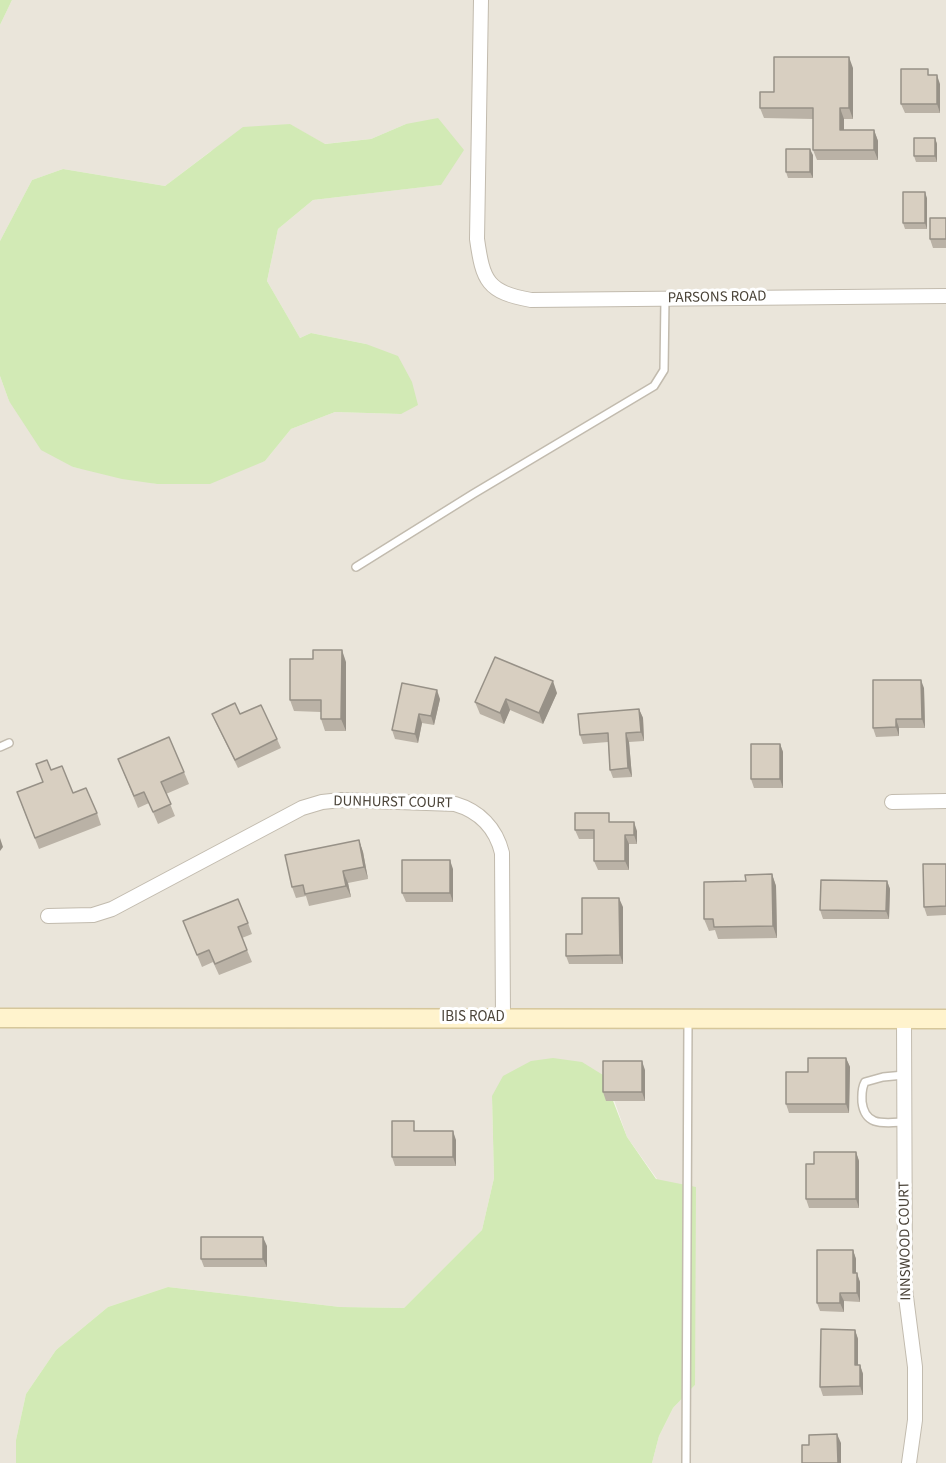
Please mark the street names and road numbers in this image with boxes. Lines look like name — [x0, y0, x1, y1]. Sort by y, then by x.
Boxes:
street label: PARSONS ROAD — [668, 288, 766, 308]
street label: DUNHURST COURT — [333, 793, 453, 813]
street label: IBIS ROAD — [441, 1009, 505, 1027]
street label: INNSWOOD COURT — [896, 1181, 916, 1301]

